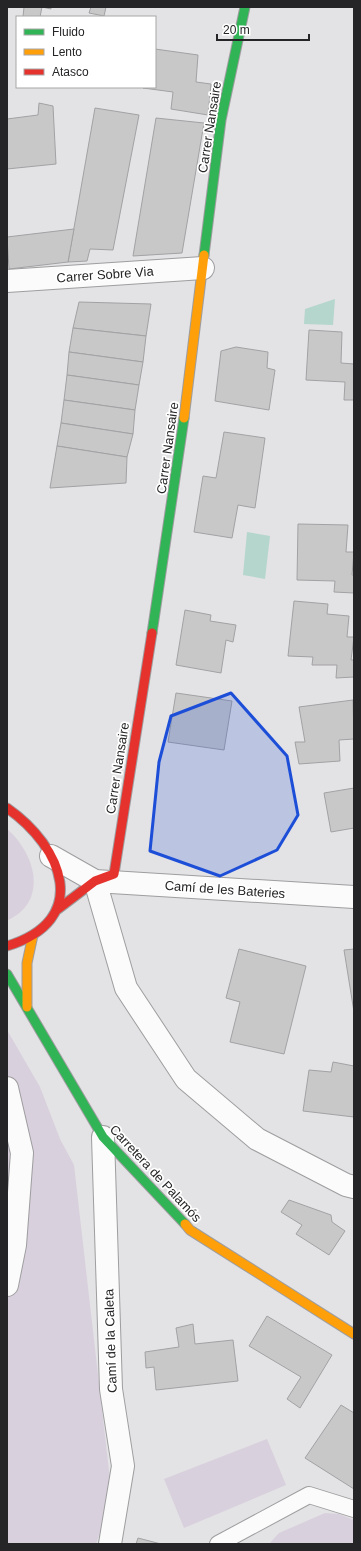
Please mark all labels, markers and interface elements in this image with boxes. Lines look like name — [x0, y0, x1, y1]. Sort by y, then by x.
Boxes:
legend — [16, 16, 156, 88]
scale bar — [217, 16, 309, 42]
text: 20 m — [223, 23, 250, 37]
text: Fluido — [52, 25, 85, 39]
text: Lento — [52, 45, 82, 59]
text: Atasco — [52, 65, 89, 79]
street label: Carrer Nansaire — [195, 80, 224, 174]
street label: Carrer Sobre Via — [56, 264, 155, 285]
street label: Carrer Nansaire — [154, 401, 181, 495]
street label: Carrer Nansaire — [103, 721, 132, 815]
street label: Camí de les Bateries — [164, 878, 286, 901]
street label: Carretera de Palamós — [107, 1122, 205, 1225]
street label: Camí de la Caleta — [101, 1288, 120, 1393]

